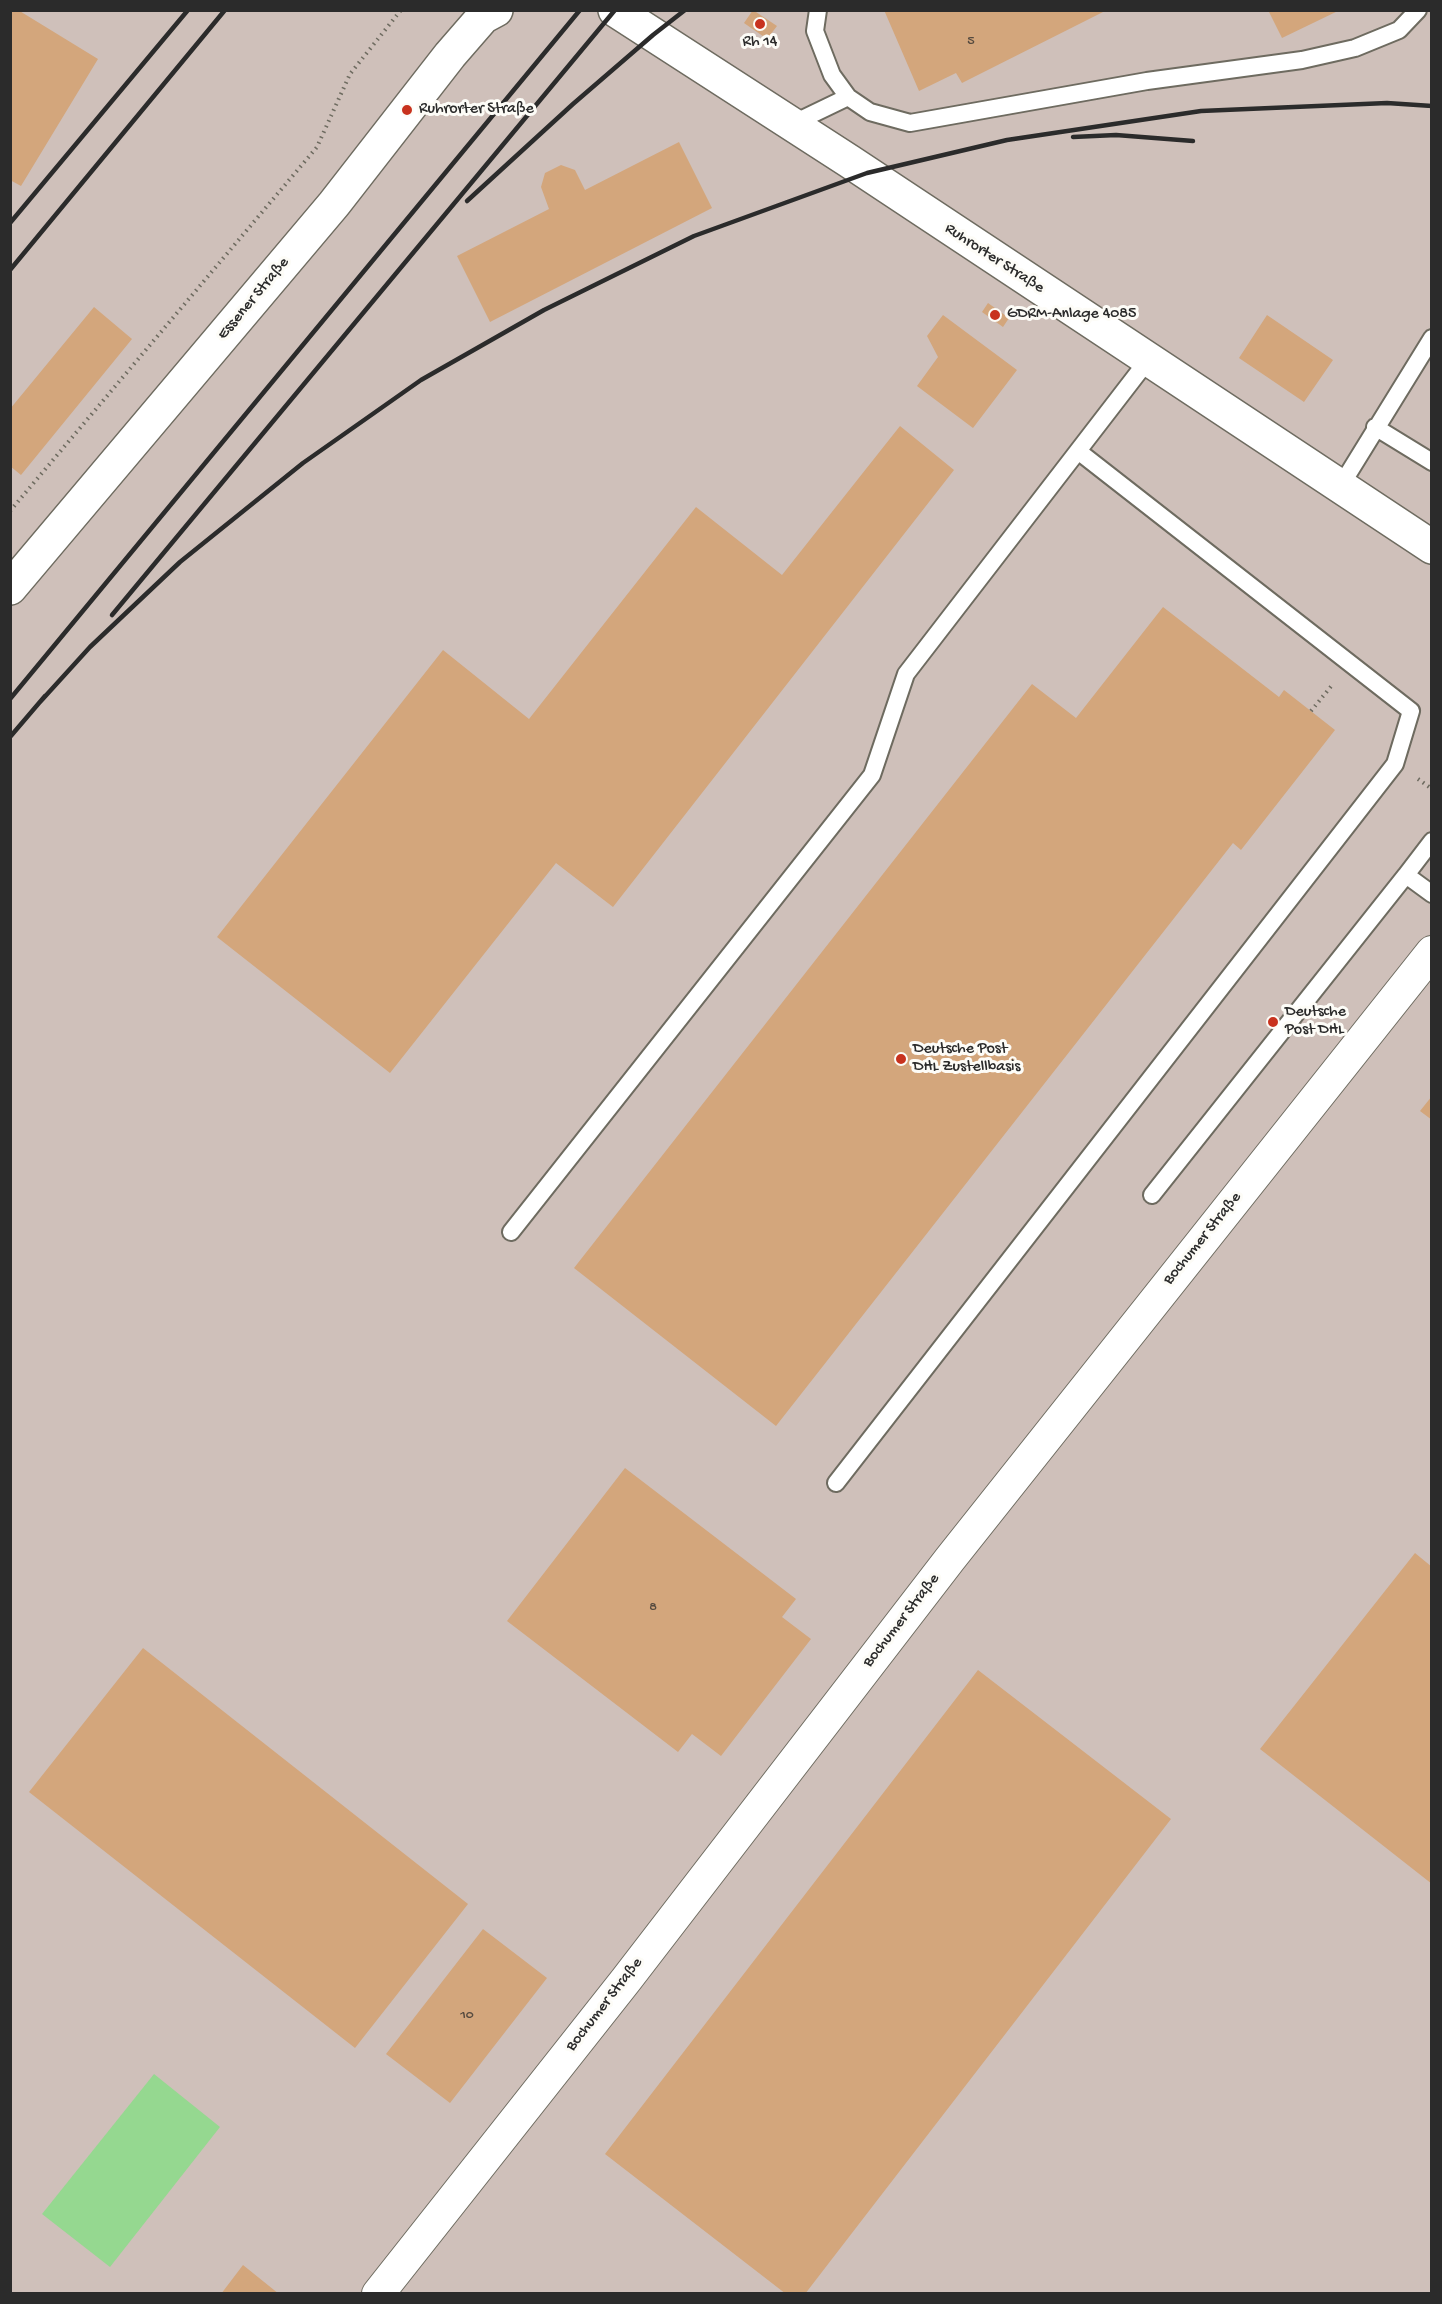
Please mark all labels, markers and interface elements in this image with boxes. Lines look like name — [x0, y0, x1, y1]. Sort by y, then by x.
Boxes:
marker: Rh 14 — [753, 17, 767, 31]
place label: Rh 14 — [743, 33, 777, 53]
house number: 5 — [967, 34, 975, 50]
place label: Ruhrorter Straße — [419, 100, 534, 120]
marker: Ruhrorter Straße — [400, 103, 414, 117]
street label: Ruhrorter Straße — [941, 220, 1047, 298]
street label: Essener Straße — [214, 254, 294, 344]
place label: GDRM-Anlage 4085 — [1007, 305, 1136, 325]
marker: GDRM-Anlage 4085 — [988, 308, 1002, 322]
place label: Deutsche Post DHL — [1285, 1003, 1346, 1041]
marker: Deutsche Post DHL — [1266, 1015, 1280, 1029]
place label: Deutsche Post DHL Zustellbasis — [913, 1040, 1020, 1078]
marker: Deutsche Post DHL Zustellbasis — [894, 1052, 908, 1066]
street label: Bochumer Straße — [1160, 1189, 1246, 1289]
street label: Bochumer Straße — [859, 1570, 945, 1672]
house number: 8 — [649, 1600, 657, 1616]
street label: Bochumer Straße — [562, 1954, 648, 2056]
house number: 10 — [460, 2008, 474, 2024]

